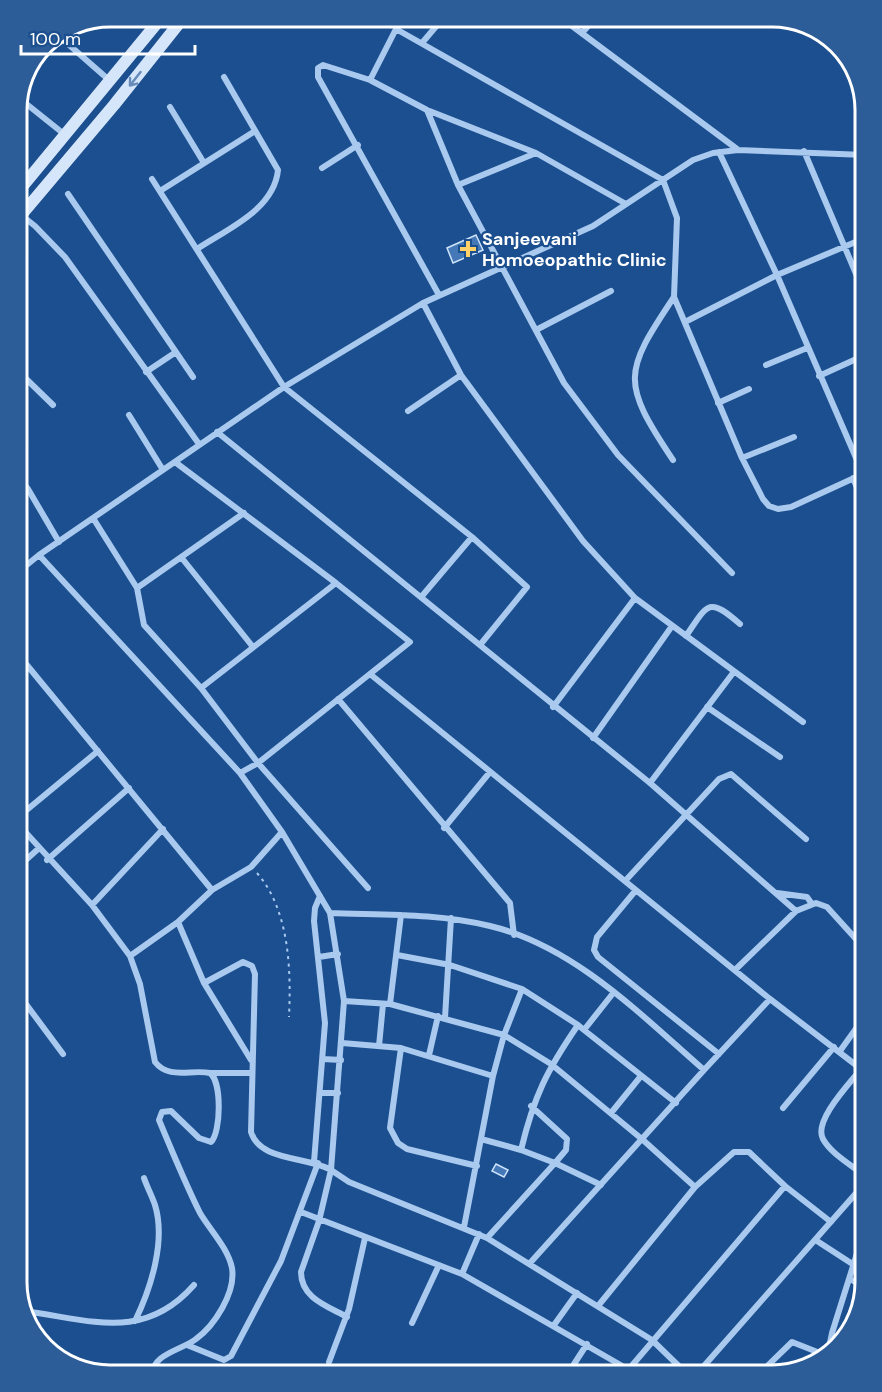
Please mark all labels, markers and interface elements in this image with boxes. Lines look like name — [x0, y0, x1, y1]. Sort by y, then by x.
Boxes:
scale bar — [21, 18, 195, 56]
text: 100 m — [30, 27, 81, 51]
one-way arrow — [128, 71, 141, 87]
place label: Sanjeevani Homoeopathic Clinic — [482, 227, 667, 272]
marker: Sanjeevani Homoeopathic Clinic — [459, 240, 477, 258]

